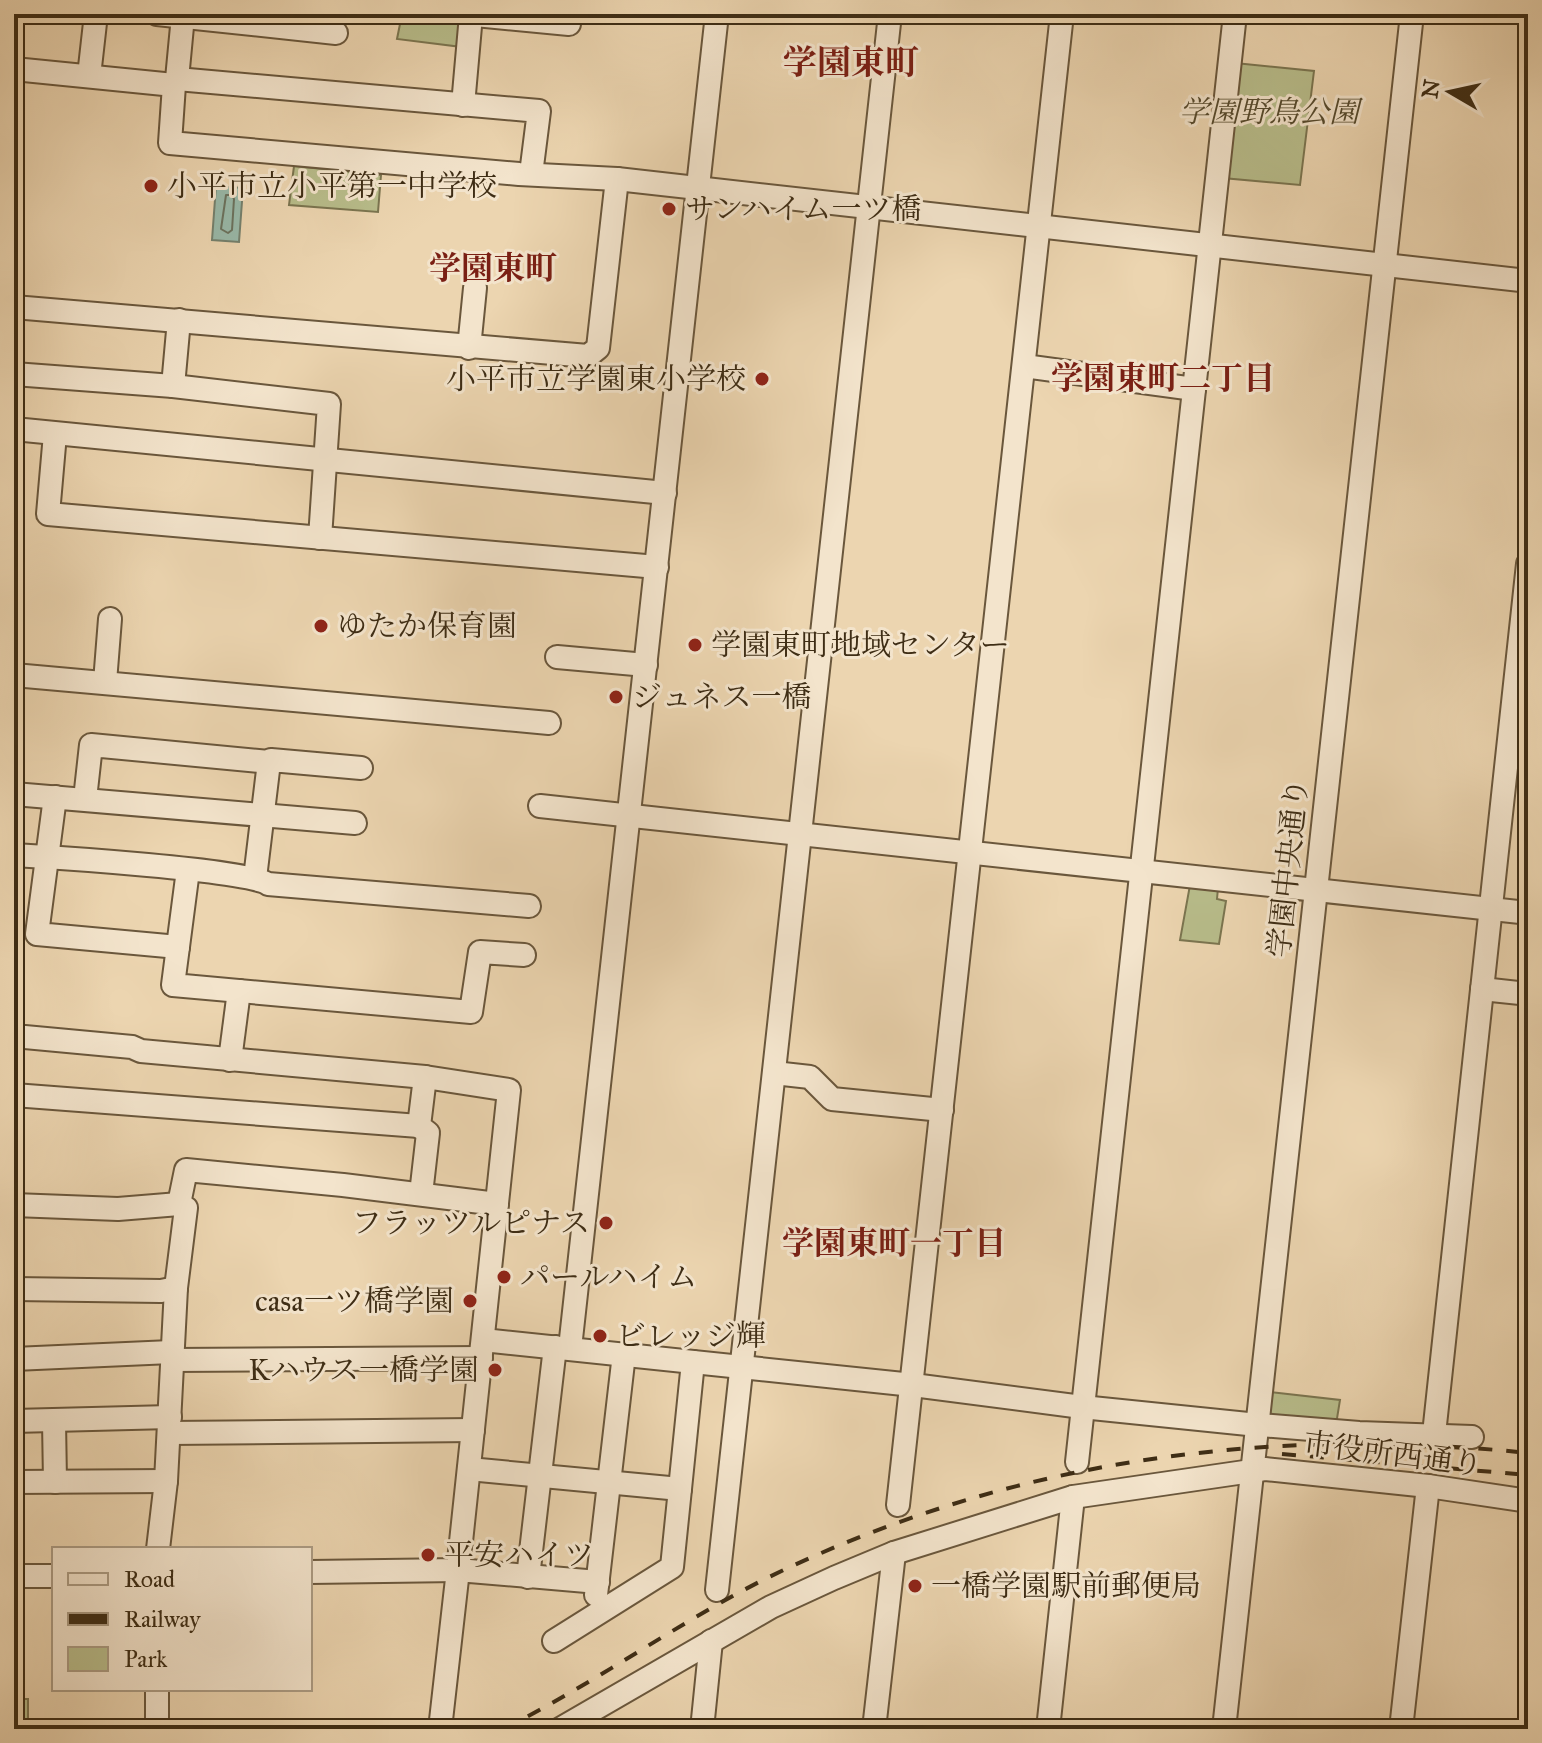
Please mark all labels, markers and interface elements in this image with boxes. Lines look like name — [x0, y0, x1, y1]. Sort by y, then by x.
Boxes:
district label: 学園東町 — [783, 42, 919, 83]
north arrow — [1410, 52, 1490, 132]
text: N — [1416, 77, 1446, 100]
park label: 学園野鳥公園 — [1179, 94, 1364, 130]
place label: 小平市立小平第一中学校 — [167, 168, 497, 204]
marker: 小平市立小平第一中学校 — [142, 177, 160, 195]
place label: サンハイム一ツ橋 — [685, 191, 921, 227]
marker: サンハイム一ツ橋 — [660, 200, 678, 218]
district label: 学園東町 — [429, 249, 557, 288]
district label: 学園東町二丁目 — [1051, 359, 1275, 398]
place label: 小平市立学園東小学校 — [446, 361, 746, 397]
marker: 小平市立学園東小学校 — [753, 370, 771, 388]
place label: ゆたか保育園 — [337, 608, 517, 644]
marker: ゆたか保育園 — [312, 617, 330, 635]
place label: 学園東町地域センター — [711, 627, 1010, 663]
marker: 学園東町地域センター — [686, 636, 704, 654]
place label: ジュネス一橋 — [632, 679, 811, 715]
marker: ジュネス一橋 — [607, 688, 625, 706]
street label: 学園中央通り — [1261, 777, 1315, 959]
place label: フラッツルピナス — [352, 1205, 590, 1241]
marker: フラッツルピナス — [597, 1214, 615, 1232]
district label: 学園東町一丁目 — [782, 1224, 1006, 1263]
place label: パールハイム — [520, 1259, 697, 1295]
marker: パールハイム — [495, 1268, 513, 1286]
place label: casa一ツ橋学園 — [255, 1283, 454, 1319]
marker: casa一ツ橋学園 — [461, 1292, 479, 1310]
place label: ビレッジ輝 — [616, 1318, 766, 1354]
marker: ビレッジ輝 — [591, 1327, 609, 1345]
place label: Kハウス一橋学園 — [249, 1352, 479, 1388]
marker: Kハウス一橋学園 — [486, 1361, 504, 1379]
street label: 市役所西通り — [1301, 1425, 1485, 1483]
place label: 平安ハイツ — [444, 1537, 594, 1573]
marker: 平安ハイツ — [419, 1546, 437, 1564]
legend — [52, 1547, 312, 1691]
text: Road — [124, 1564, 175, 1594]
place label: 一橋学園駅前郵便局 — [931, 1568, 1201, 1604]
marker: 一橋学園駅前郵便局 — [906, 1577, 924, 1595]
text: Railway — [124, 1604, 201, 1634]
text: Park — [124, 1644, 168, 1674]

